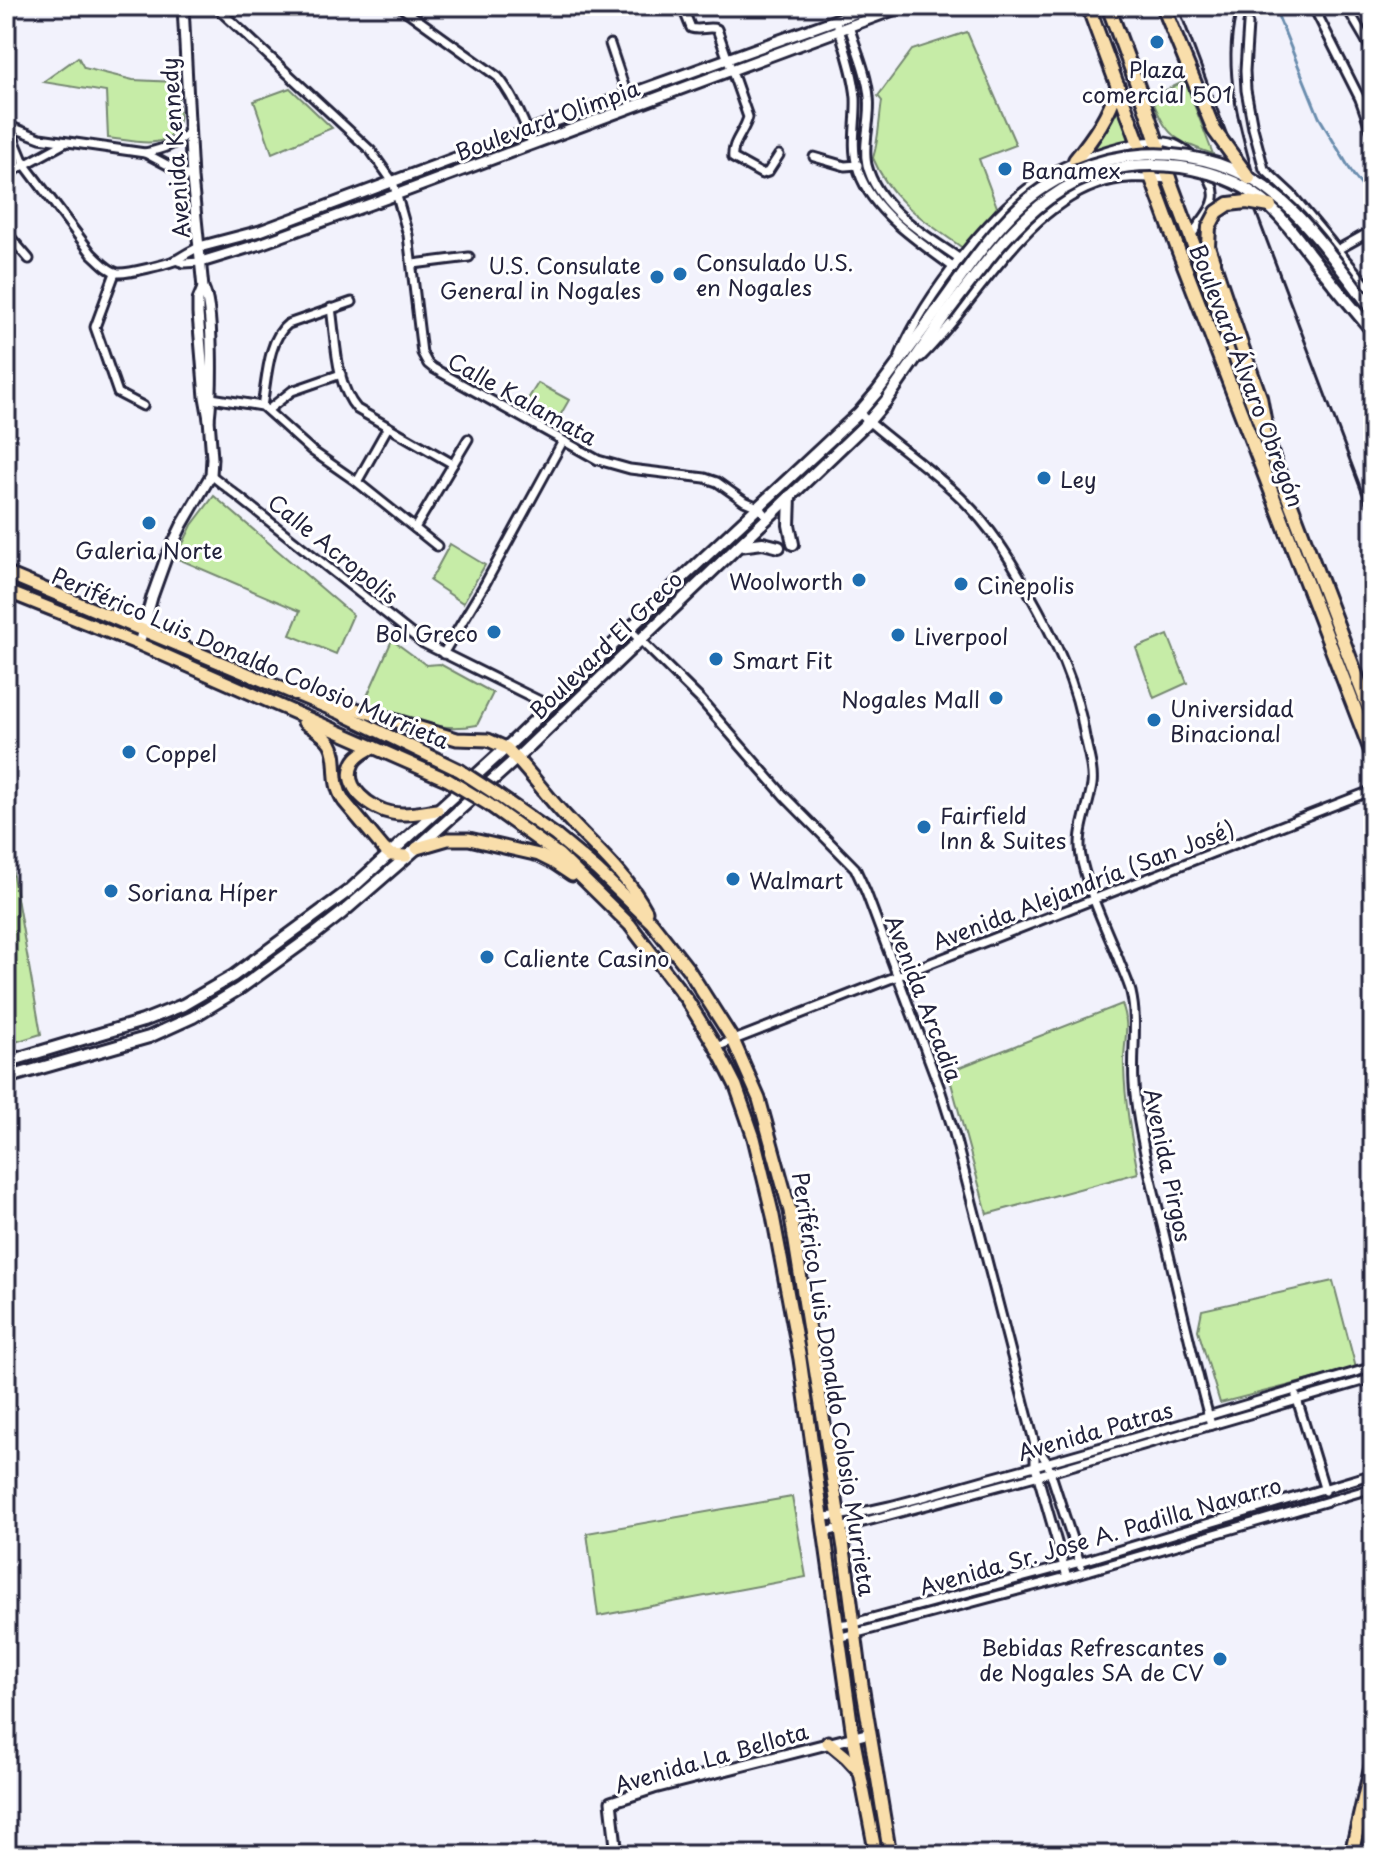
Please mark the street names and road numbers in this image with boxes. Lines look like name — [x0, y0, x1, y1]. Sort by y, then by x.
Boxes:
street label: Avenida Kennedy — [151, 56, 197, 240]
street label: Boulevard Olimpia — [450, 70, 644, 168]
street label: Boulevard Álvaro Obregón — [1183, 239, 1313, 511]
street label: Calle Kalamata — [442, 343, 604, 453]
street label: Calle Acropolis — [262, 485, 406, 611]
street label: Periférico Luis Donaldo Colosio Murrieta — [47, 558, 455, 756]
street label: Boulevard El Greco — [521, 562, 689, 726]
street label: Avenida Alejandría (San José) — [927, 811, 1239, 957]
street label: Avenida Arcadia — [878, 910, 972, 1086]
street label: Avenida Pirgos — [1137, 1085, 1201, 1245]
street label: Periférico Luis Donaldo Colosio Murrieta — [785, 1170, 885, 1599]
street label: Avenida Patras — [1014, 1392, 1176, 1468]
street label: Avenida Sr. Jose A. Padilla Navarro — [915, 1467, 1285, 1603]
street label: Avenida La Bellota — [610, 1713, 812, 1800]

